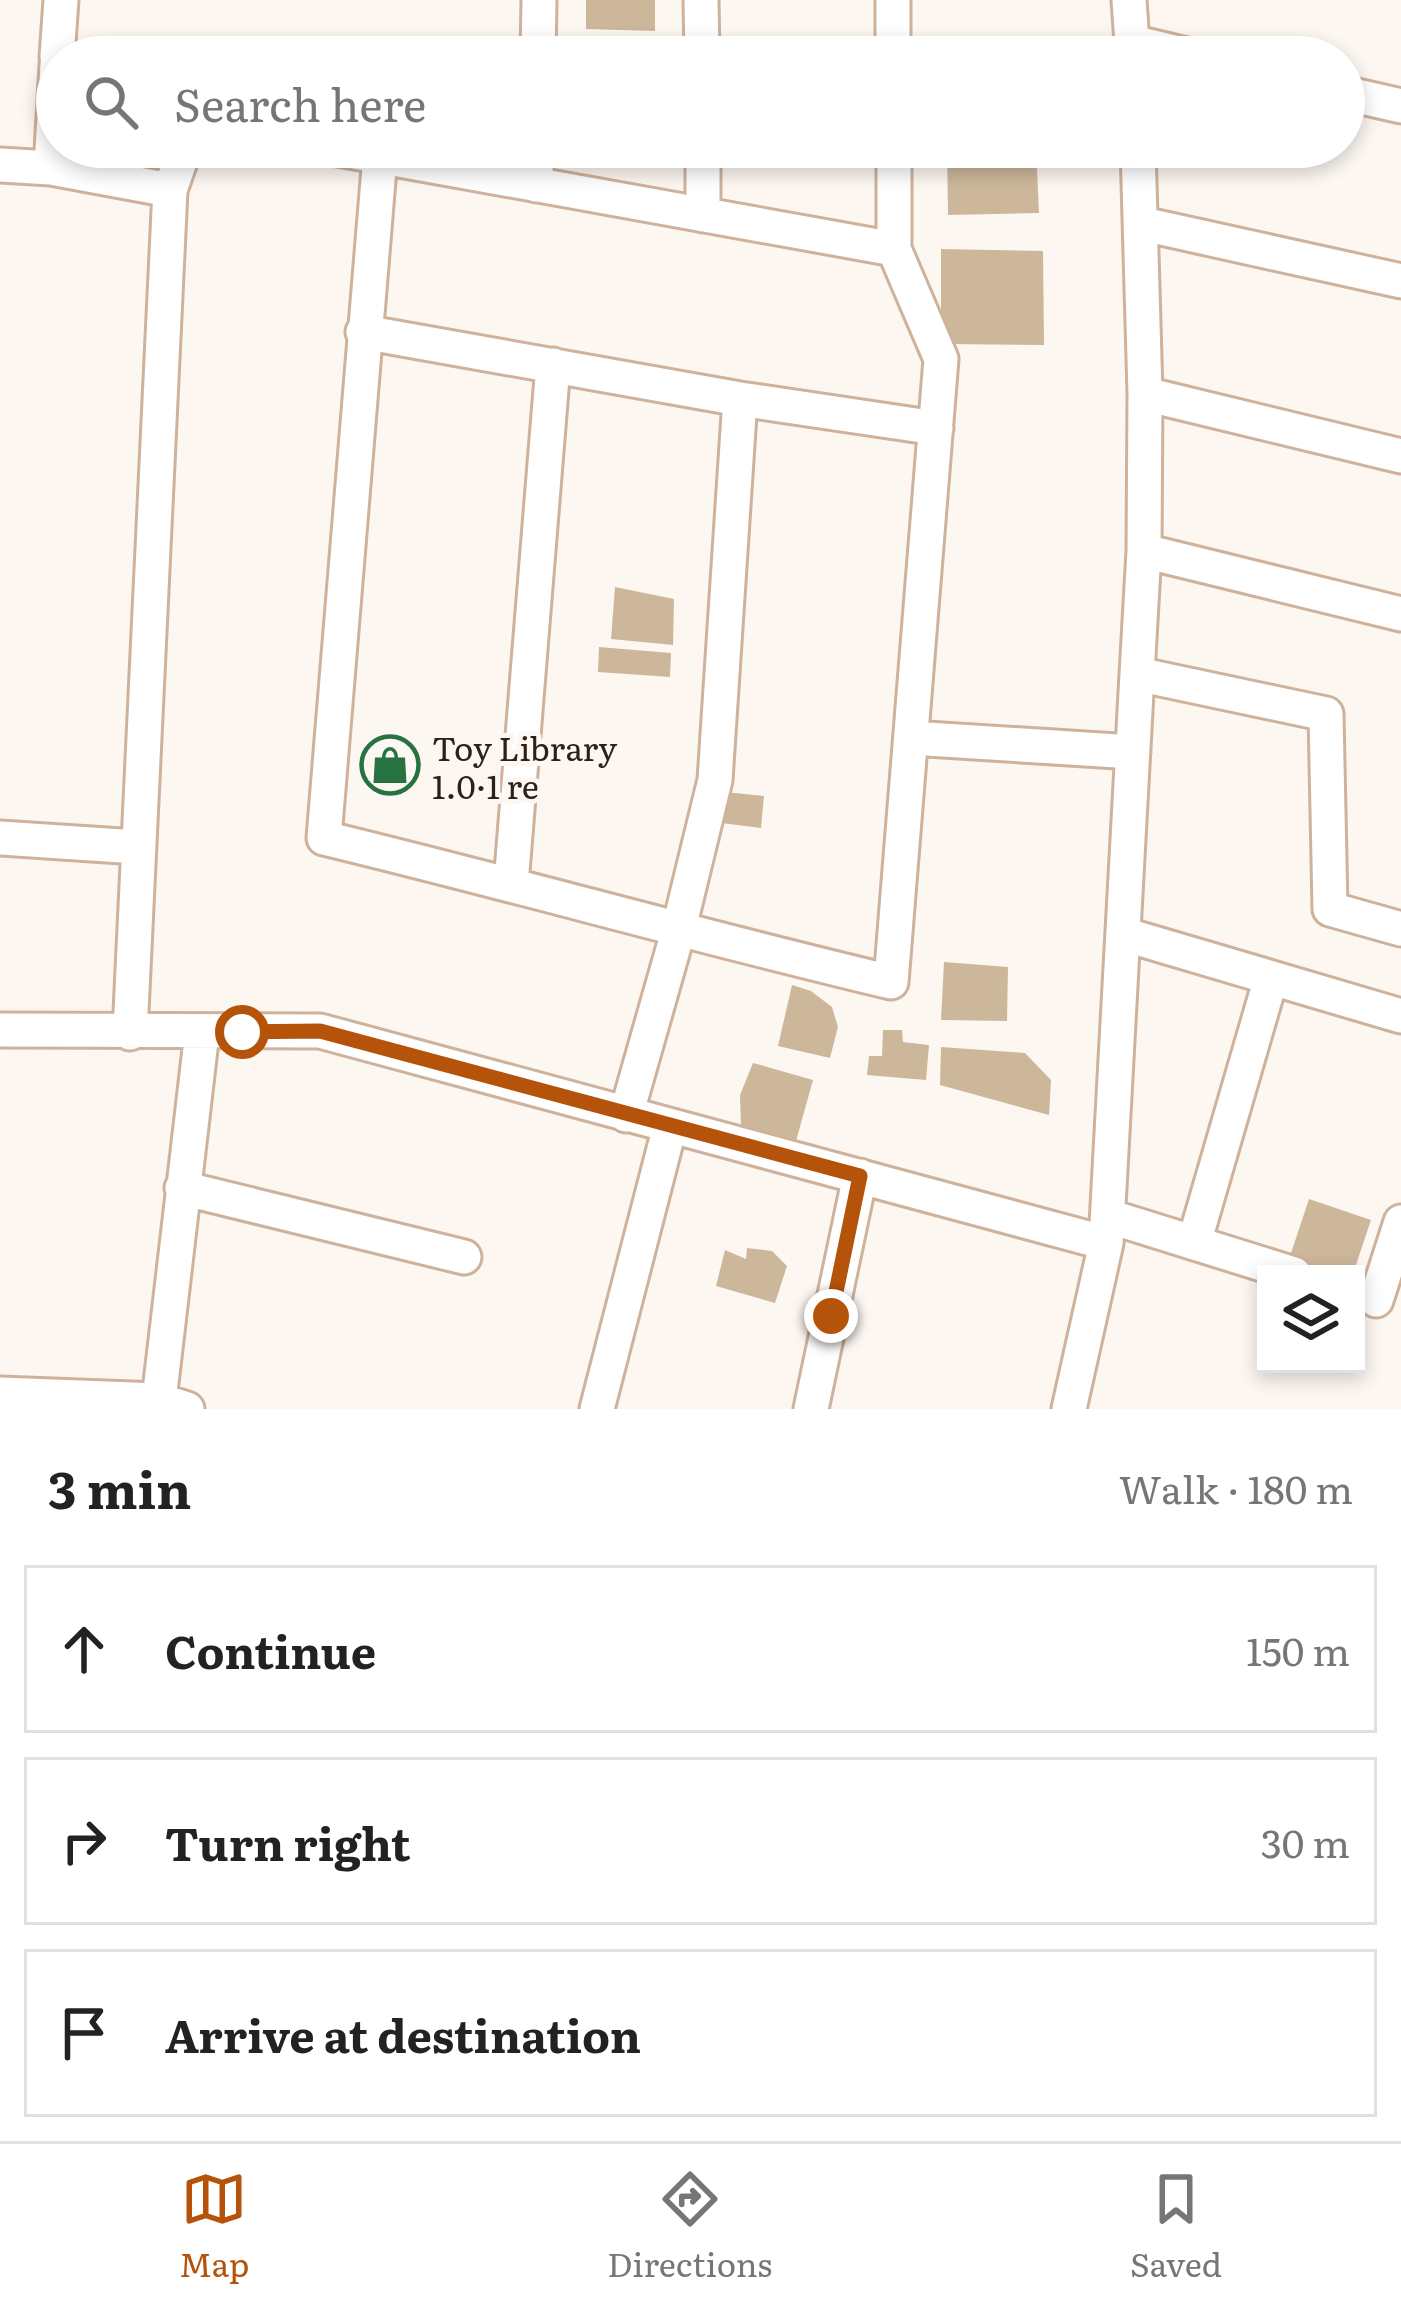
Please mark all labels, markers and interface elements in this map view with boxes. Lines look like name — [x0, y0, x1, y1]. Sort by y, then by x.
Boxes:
search box — [36, 36, 1365, 168]
icon: search — [78, 69, 144, 135]
text: Search here — [174, 69, 426, 136]
place label: Toy Library 1.0·1 re — [432, 722, 617, 809]
shop icon: Toy Library 1.0·1 re — [359, 734, 421, 796]
route start — [215, 1005, 269, 1059]
map controls — [1257, 1265, 1365, 1373]
button: layers — [1257, 1265, 1365, 1373]
route end — [804, 1289, 858, 1343]
text: 3 min — [48, 1449, 192, 1525]
text: Walk · 180 m — [1119, 1458, 1353, 1516]
icon: ahead — [51, 1616, 117, 1682]
text: Continue — [165, 1616, 376, 1683]
text: 150 m — [1246, 1620, 1350, 1678]
icon: right — [51, 1808, 117, 1874]
text: Turn right — [165, 1808, 411, 1875]
text: 30 m — [1261, 1812, 1350, 1870]
icon: arrive — [51, 2000, 117, 2066]
text: Arrive at destination — [165, 2000, 641, 2067]
tab: Map — [179, 2166, 249, 2287]
tab: Directions — [607, 2166, 772, 2287]
tab: Saved — [1130, 2166, 1222, 2287]

